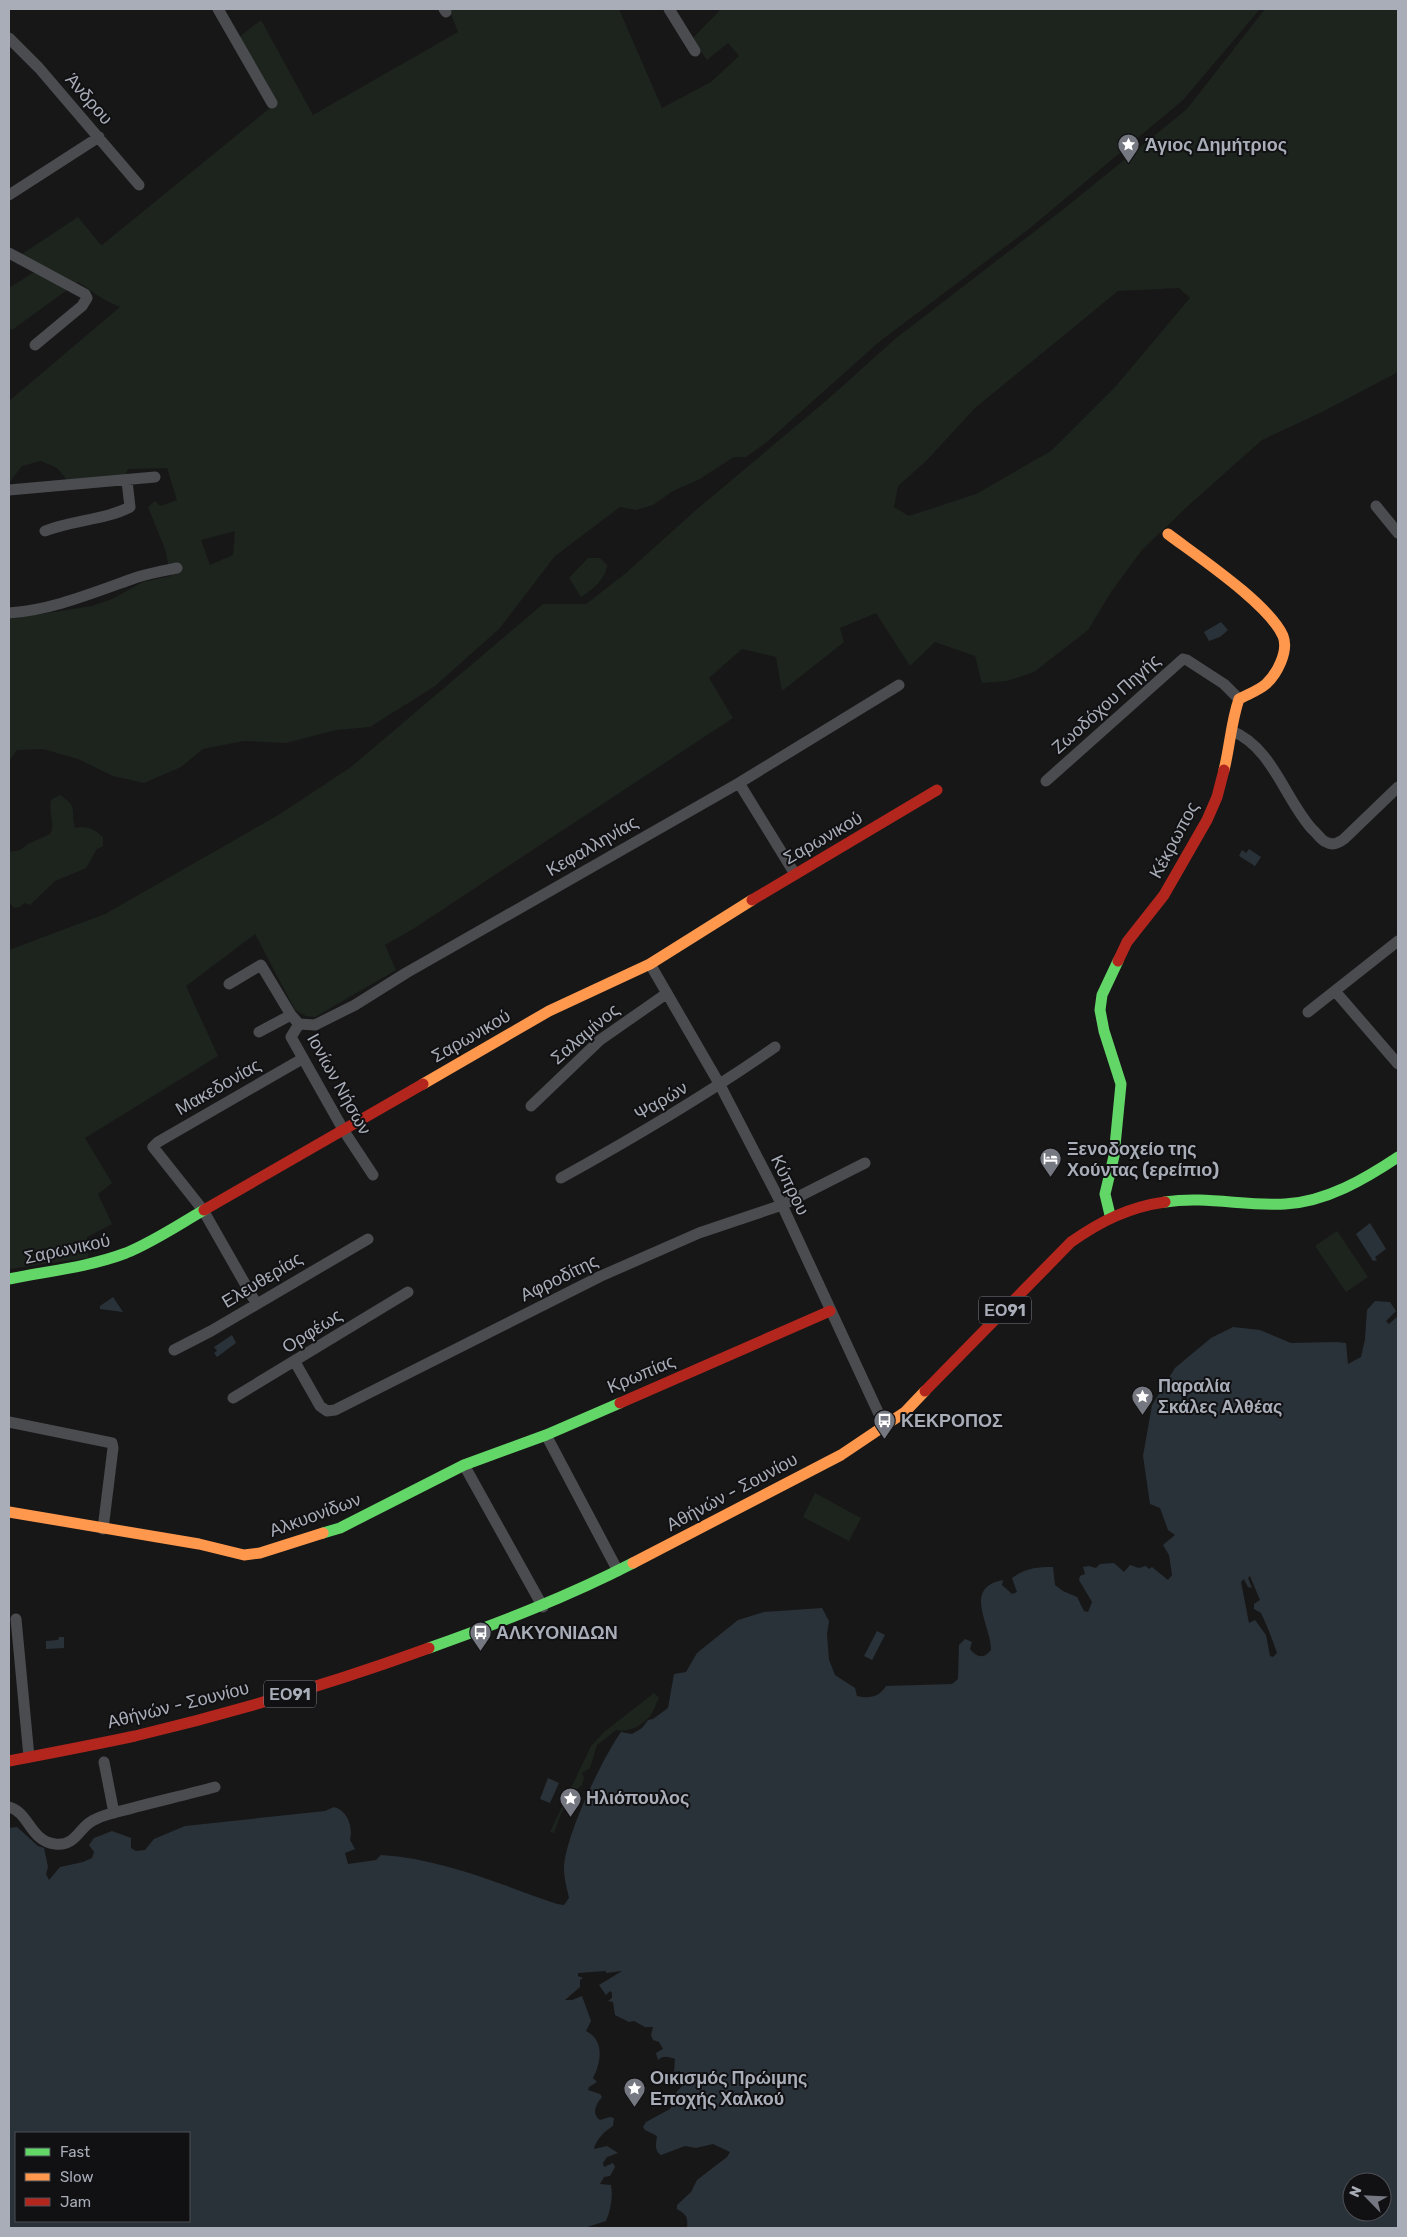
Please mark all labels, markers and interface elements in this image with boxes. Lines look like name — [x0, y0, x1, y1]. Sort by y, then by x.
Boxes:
street label: Άνδρου — [61, 69, 117, 129]
place icon: Άγιος Δημήτριος — [1117, 133, 1141, 164]
place label: Άγιος Δημήτριος — [1145, 134, 1287, 156]
street label: Ζωοδόχου Πηγής — [1047, 649, 1165, 759]
street label: Κέκρωπος — [1145, 798, 1204, 882]
street label: Σαρωνικού — [780, 807, 866, 869]
street label: Κεφαλληνίας — [542, 811, 642, 881]
street label: Σαλαμίνος — [546, 999, 624, 1069]
street label: Σαρωνικού — [428, 1005, 514, 1067]
street label: Ιονίων Νήσων — [302, 1029, 376, 1139]
street label: Μακεδονίας — [172, 1054, 265, 1120]
street label: Ψαρών — [630, 1077, 692, 1125]
place label: Ξενοδοχείο της Χούντας (ερείπιο) — [1067, 1138, 1219, 1181]
hotel icon: Ξενοδοχείο της Χούντας (ερείπιο) — [1039, 1147, 1063, 1178]
street label: Κύπρου — [766, 1151, 814, 1219]
street label: Σαρωνικού — [22, 1229, 112, 1269]
street label: Ελευθερίας — [218, 1247, 307, 1313]
street label: Αφροδίτης — [517, 1250, 602, 1306]
road number: ΕΟ91 — [979, 1296, 1031, 1324]
street label: Ορφέως — [278, 1304, 346, 1358]
street label: Κρωπίας — [604, 1350, 679, 1398]
place label: Παραλία Σκάλες Αλθέας — [1158, 1375, 1282, 1418]
place icon: Παραλία Σκάλες Αλθέας — [1130, 1384, 1154, 1415]
bus stop icon: ΚΕΚΡΟΠΟΣ — [873, 1409, 897, 1440]
place label: ΚΕΚΡΟΠΟΣ — [901, 1410, 1003, 1432]
street label: Αθήνών - Σουνίου — [663, 1448, 801, 1536]
street label: Αλκυονίδων — [266, 1488, 364, 1542]
bus stop icon: ΑΛΚΥΟΝΙΔΩΝ — [468, 1621, 492, 1652]
place label: ΑΛΚΥΟΝΙΔΩΝ — [496, 1622, 618, 1644]
street label: Αθήνών - Σουνίου — [105, 1677, 251, 1733]
road number: ΕΟ91 — [264, 1680, 316, 1708]
place icon: Ηλιόπουλος — [558, 1786, 582, 1817]
place label: Ηλιόπουλος — [586, 1787, 689, 1809]
place label: Οικισμός Πρώιμης Εποχής Χαλκού — [650, 2067, 807, 2110]
place icon: Οικισμός Πρώιμης Εποχής Χαλκού — [622, 2076, 646, 2107]
legend — [15, 2132, 190, 2222]
text: Fast — [60, 2143, 90, 2161]
text: Slow — [60, 2168, 93, 2186]
north arrow — [1342, 2172, 1392, 2222]
text: N — [1346, 2184, 1365, 2200]
text: Jam — [60, 2193, 91, 2211]

